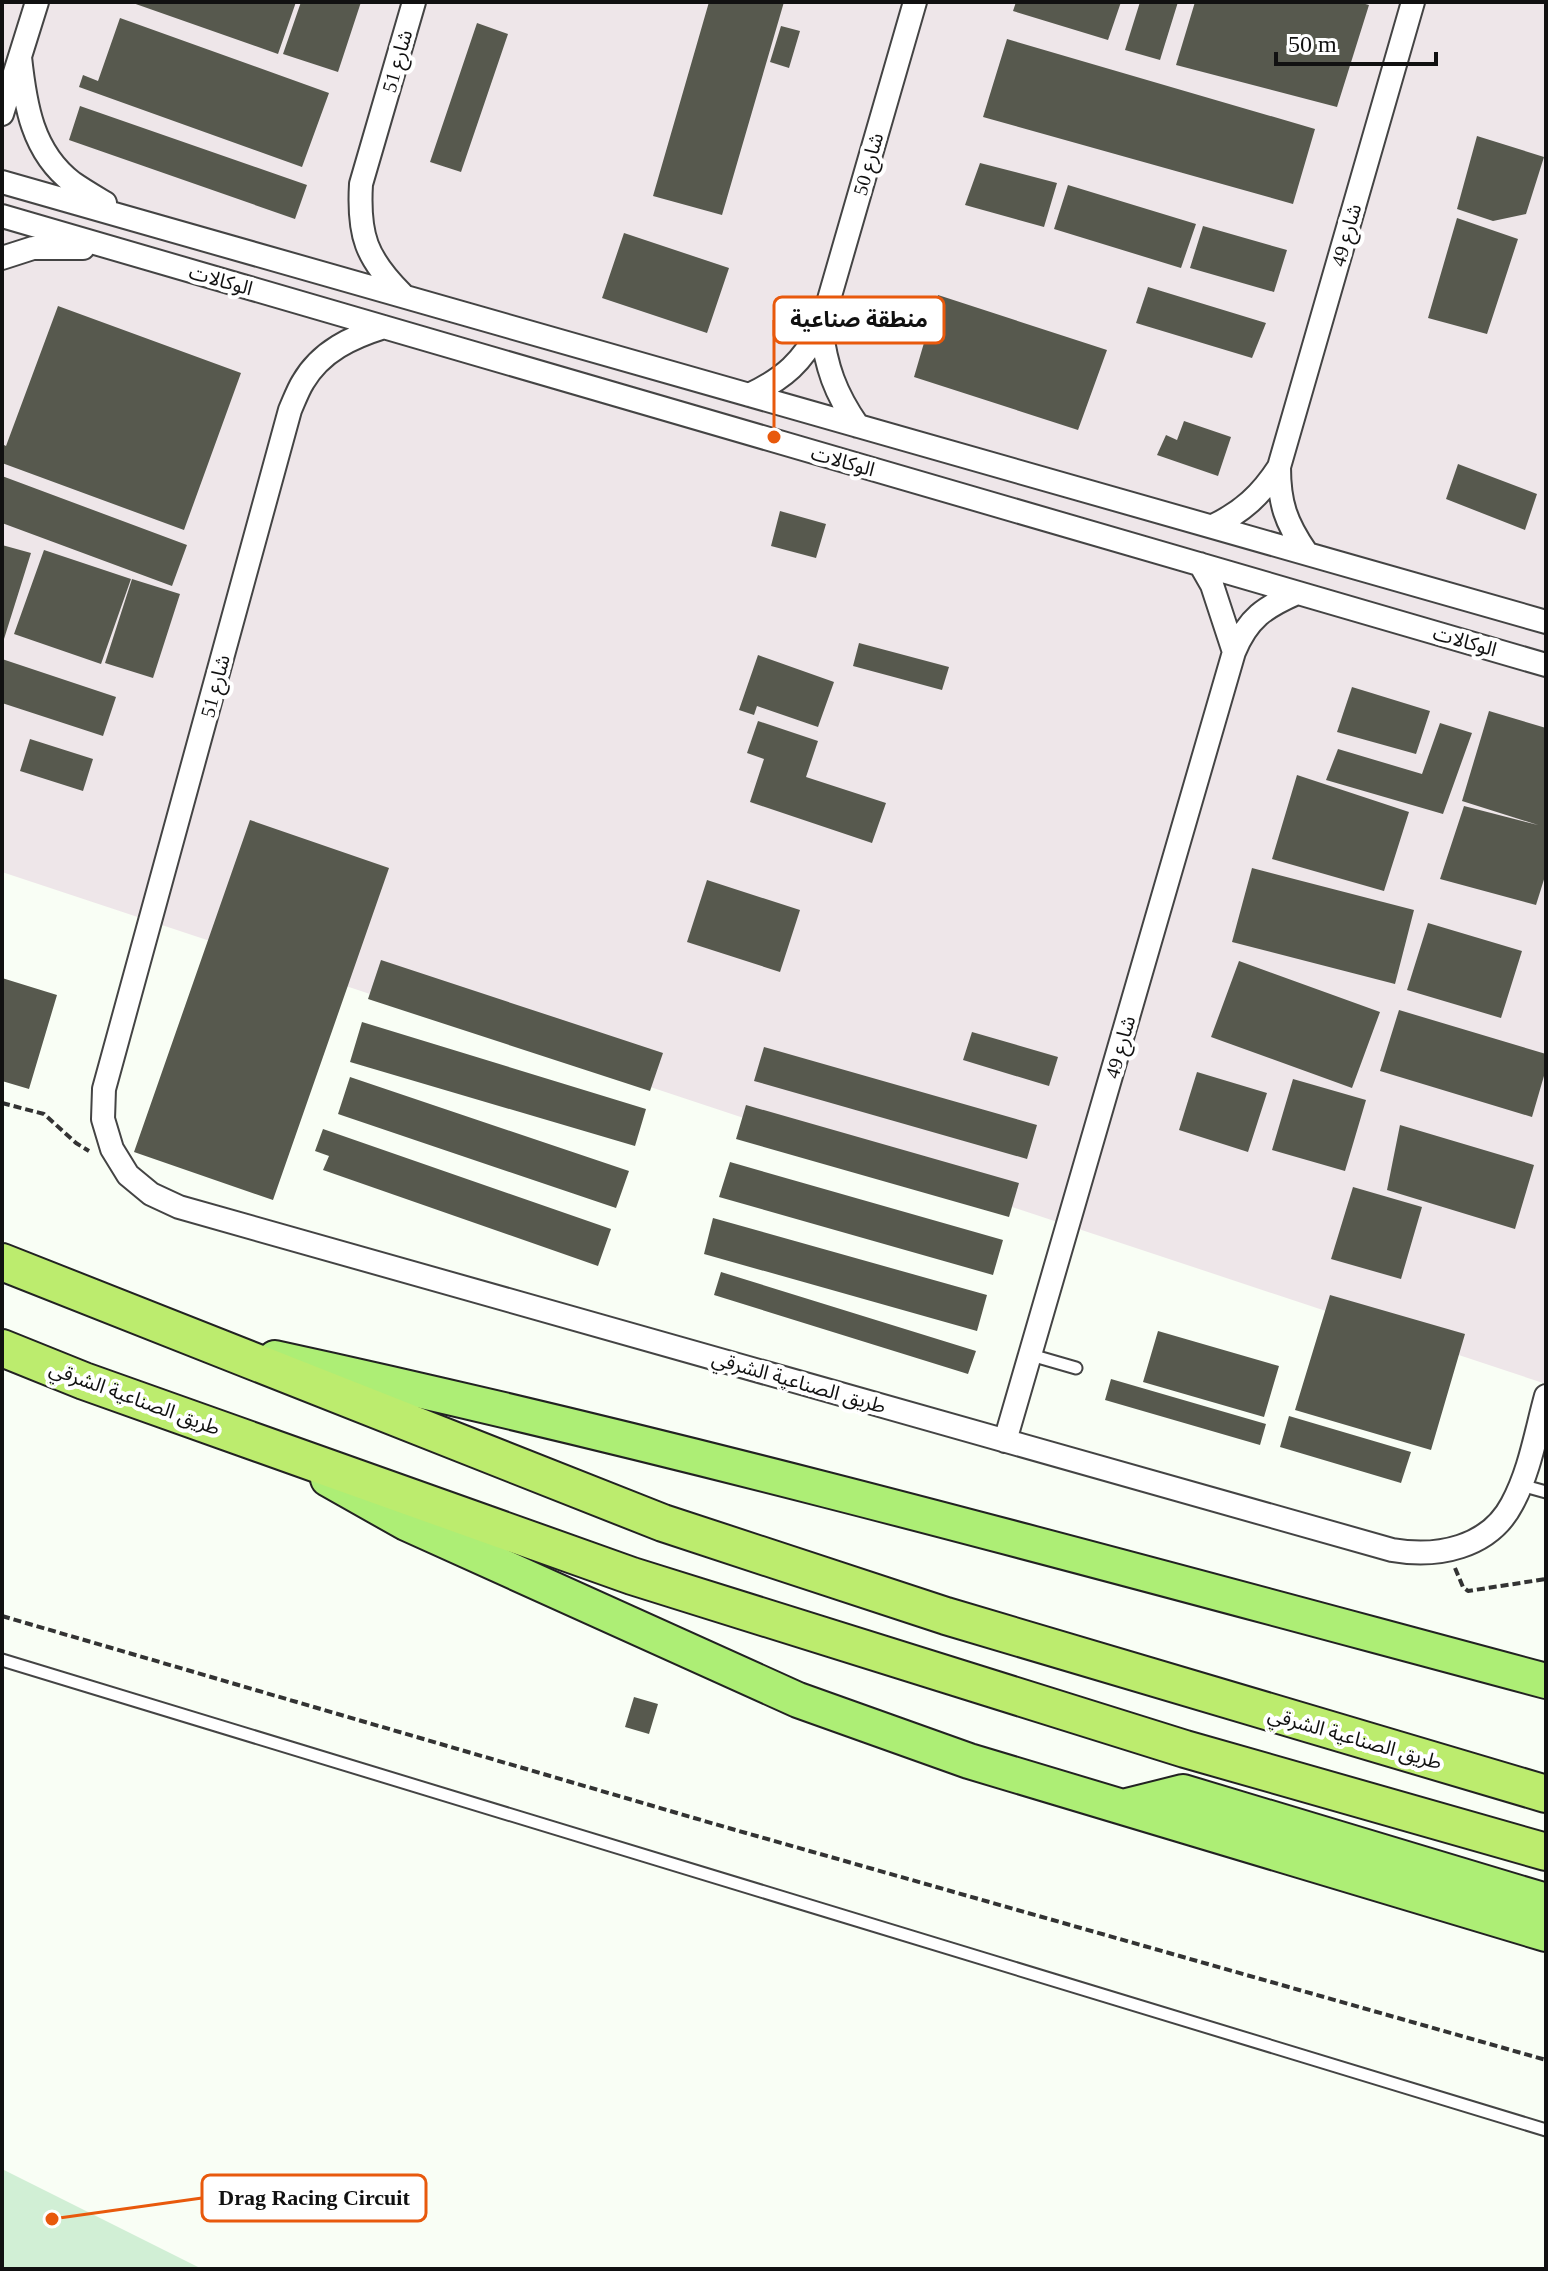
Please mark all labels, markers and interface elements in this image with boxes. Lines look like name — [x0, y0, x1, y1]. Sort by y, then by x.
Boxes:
scale bar — [1276, 16, 1436, 66]
street label: شارع 51 — [378, 27, 420, 96]
text: 50 m — [1288, 31, 1337, 57]
street label: شارع 50 — [849, 130, 891, 199]
street label: شارع 49 — [1327, 201, 1369, 270]
street label: الوكالات — [186, 260, 255, 300]
callout: منطقة صناعية — [774, 297, 944, 343]
text: منطقة صناعية — [790, 307, 928, 332]
street label: الوكالات — [808, 441, 877, 481]
street label: الوكالات — [1430, 621, 1499, 661]
street label: شارع 51 — [196, 652, 238, 721]
street label: شارع 49 — [1101, 1013, 1143, 1082]
street label: طريق الصناعية الشرقي — [708, 1347, 888, 1422]
street label: طريق الصناعية الشرقي — [45, 1357, 223, 1443]
street label: طريق الصناعية الشرقي — [1264, 1703, 1444, 1778]
callout: Drag Racing Circuit — [202, 2175, 426, 2221]
text: Drag Racing Circuit — [218, 2185, 410, 2210]

